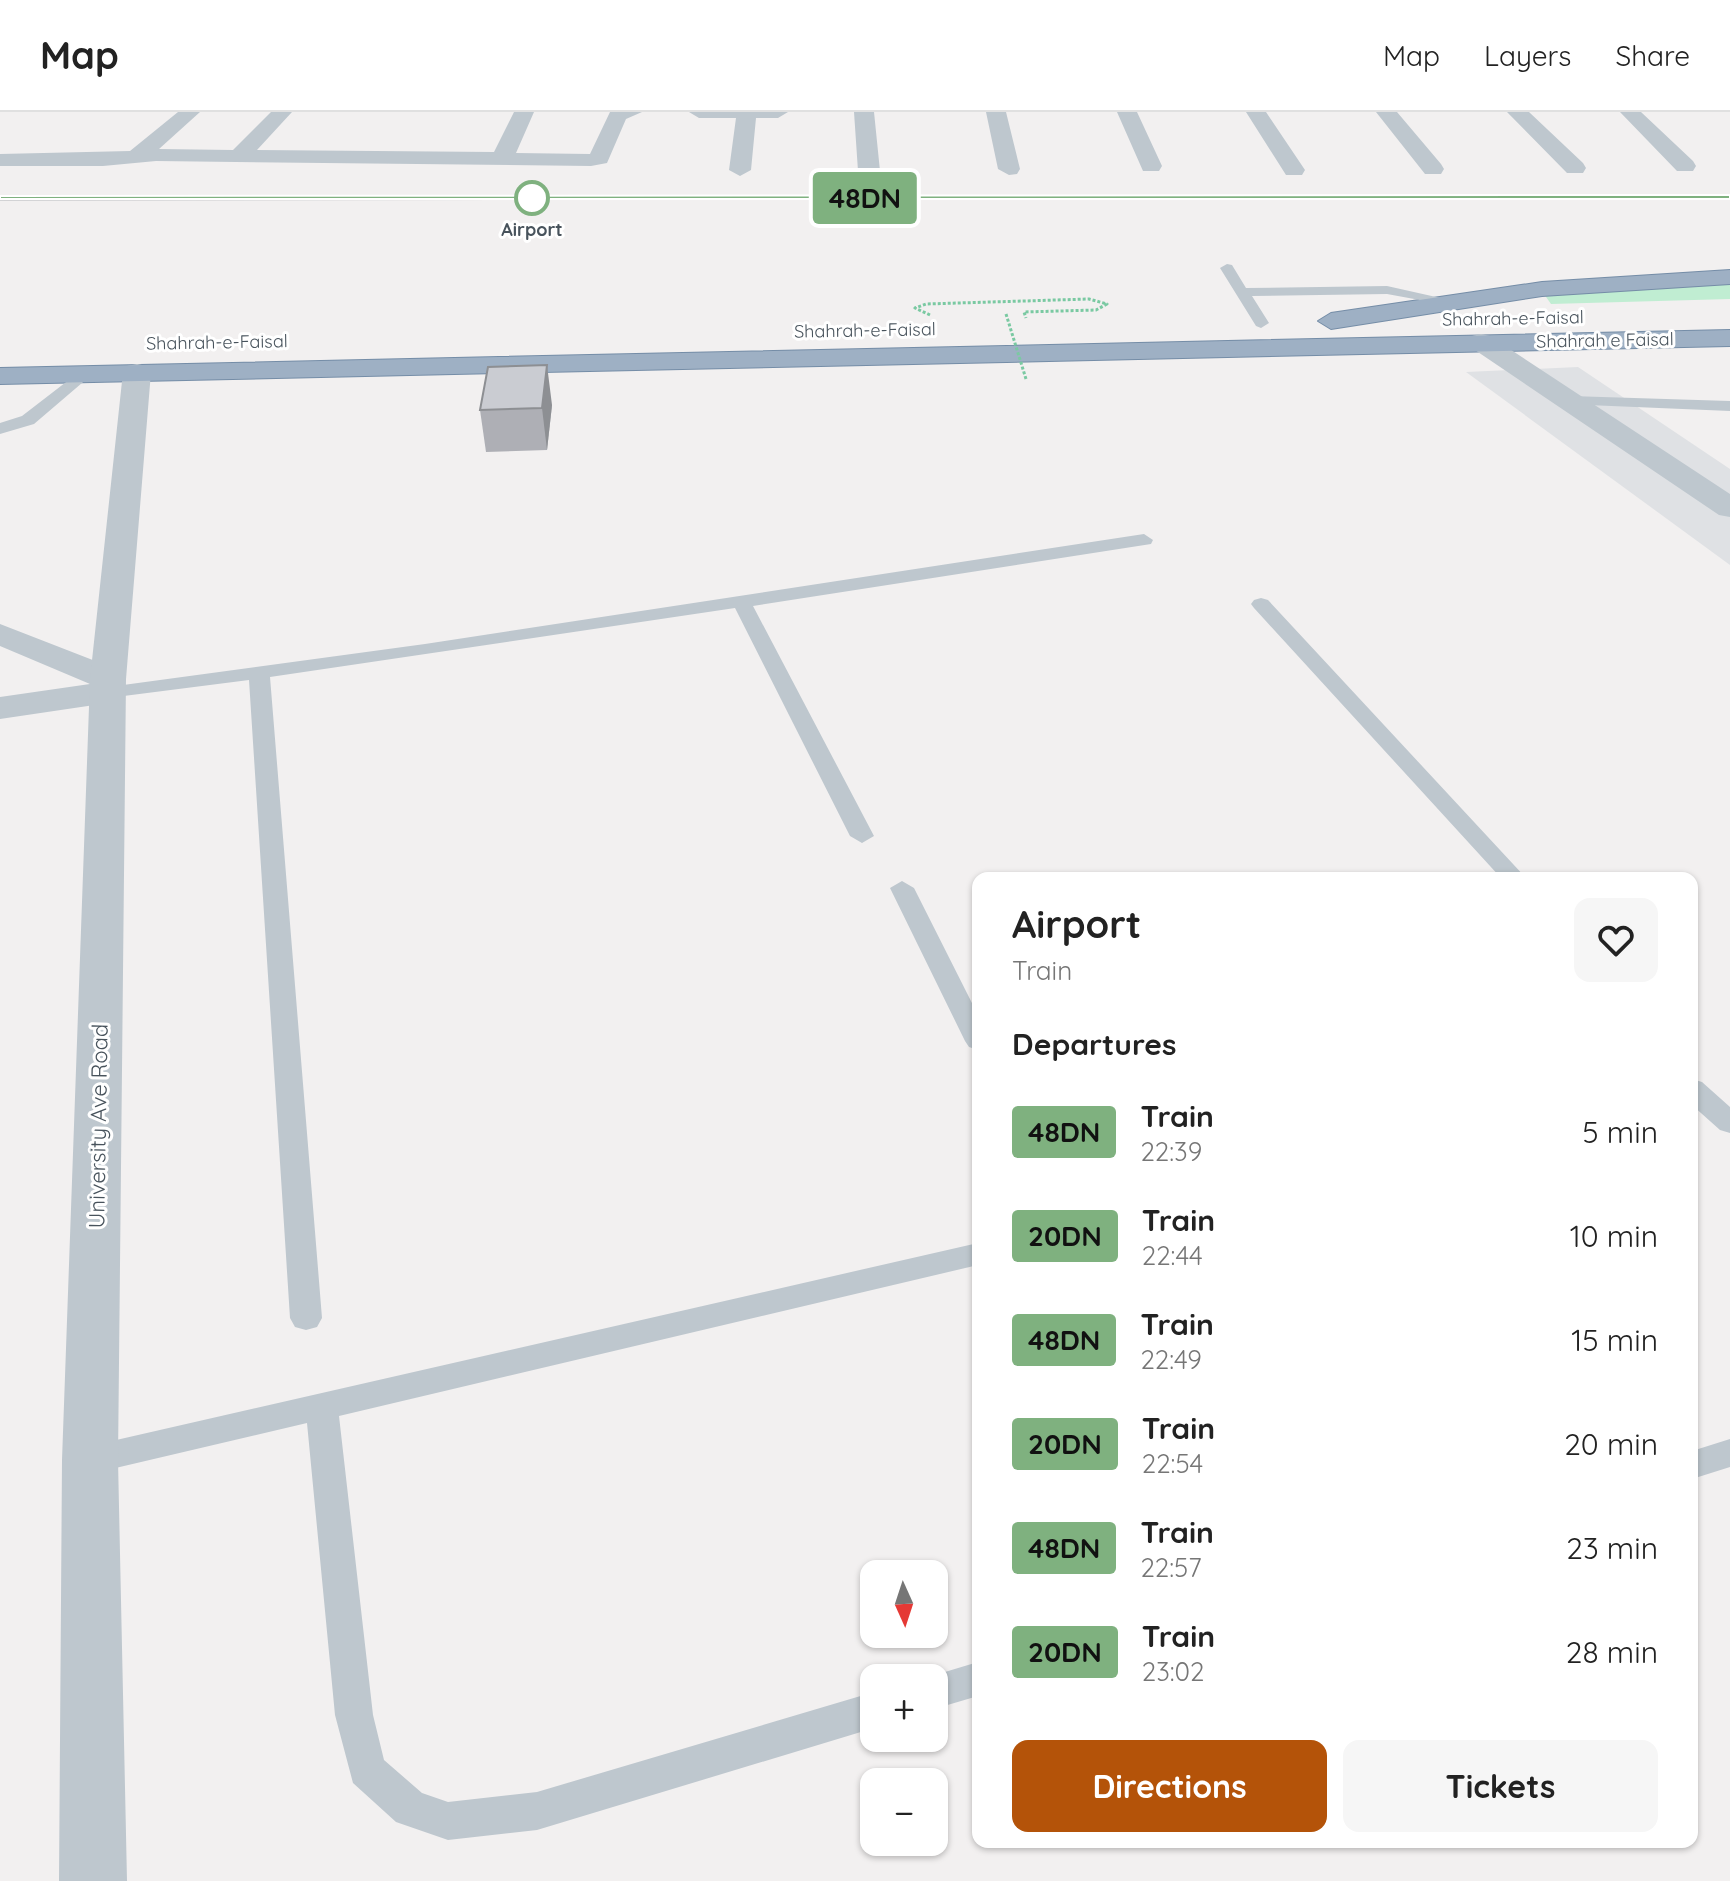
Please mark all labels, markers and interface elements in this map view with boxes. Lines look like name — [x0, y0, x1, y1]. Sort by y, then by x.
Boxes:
text: Map — [40, 31, 119, 79]
text: Map — [1383, 38, 1440, 73]
text: Layers — [1484, 38, 1571, 73]
text: Share — [1615, 38, 1690, 73]
line badge: 48DN — [809, 172, 921, 224]
text: 48DN — [829, 180, 901, 215]
marker: Airport — [515, 181, 549, 215]
place label: Airport — [501, 218, 563, 241]
street label: Shahrah-e-Faisal — [1442, 305, 1584, 331]
street label: Shahrah-e-Faisal — [794, 317, 936, 343]
street label: Shahrah e Faisal — [1536, 327, 1674, 353]
street label: Shahrah-e-Faisal — [146, 329, 288, 355]
button: heart — [1574, 898, 1658, 982]
text: Airport — [1012, 900, 1141, 948]
text: Train — [1012, 954, 1072, 987]
street label: University Ave Road — [82, 1023, 114, 1229]
text: Departures — [1012, 1025, 1177, 1063]
text: Train — [1140, 1097, 1214, 1135]
text: 5 min — [1582, 1113, 1658, 1151]
text: 48DN — [1028, 1114, 1100, 1149]
text: 22:39 — [1140, 1135, 1202, 1168]
text: Train — [1142, 1201, 1215, 1239]
text: 10 min — [1570, 1217, 1658, 1255]
text: 20DN — [1028, 1218, 1102, 1253]
text: 22:44 — [1142, 1239, 1203, 1272]
text: Train — [1140, 1305, 1214, 1343]
text: 15 min — [1571, 1321, 1658, 1359]
text: 48DN — [1028, 1322, 1100, 1357]
text: 22:49 — [1140, 1343, 1202, 1376]
text: Train — [1142, 1409, 1215, 1447]
text: 20 min — [1564, 1425, 1658, 1463]
text: 20DN — [1028, 1426, 1102, 1461]
text: 22:54 — [1142, 1447, 1203, 1480]
text: Train — [1140, 1513, 1214, 1551]
text: 23 min — [1566, 1529, 1658, 1567]
text: 48DN — [1028, 1530, 1100, 1565]
text: 22:57 — [1140, 1551, 1202, 1584]
north arrow — [860, 1560, 948, 1648]
map controls — [860, 1560, 948, 1856]
text: Train — [1142, 1617, 1215, 1655]
text: 28 min — [1566, 1633, 1658, 1671]
text: 20DN — [1028, 1634, 1102, 1669]
text: 23:02 — [1142, 1655, 1205, 1688]
button: + — [860, 1664, 948, 1752]
button: Directions — [1012, 1740, 1327, 1832]
button: Tickets — [1343, 1740, 1658, 1832]
button: − — [860, 1768, 948, 1856]

